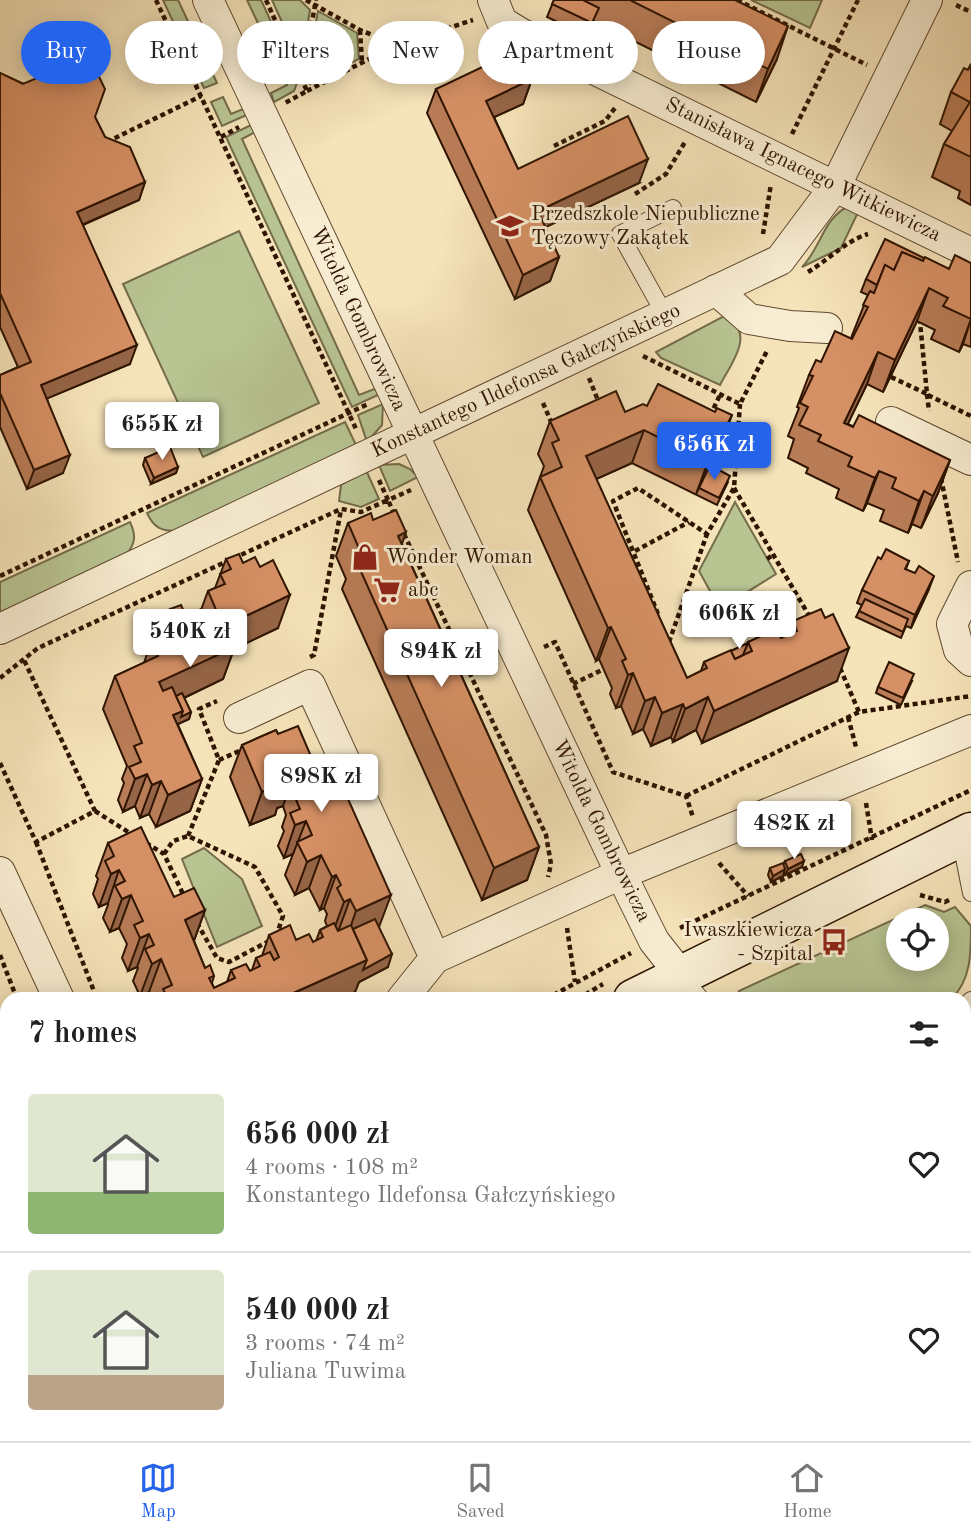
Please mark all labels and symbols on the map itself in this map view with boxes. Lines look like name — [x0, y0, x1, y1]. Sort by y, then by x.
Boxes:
street label: Stanisława Ignacego Witkiewicza — [662, 94, 944, 246]
place label: Przedszkole Niepubliczne Tęczowy Zakątek — [531, 204, 760, 249]
school or university icon: Przedszkole Niepubliczne Tęczowy Zakątek — [495, 211, 525, 241]
street label: Witolda Gombrowicza — [306, 224, 410, 414]
street label: Konstantego Ildefonsa Gałczyńskiego — [368, 300, 684, 462]
pin: 655K zł — [97, 402, 227, 462]
pin: 656K zł — [649, 422, 779, 482]
shop icon: Wonder Woman — [350, 542, 380, 572]
place label: Wonder Woman — [386, 547, 533, 568]
supermarket icon: abc — [372, 575, 402, 605]
place label: abc — [408, 580, 438, 601]
pin: 606K zł — [674, 592, 804, 651]
pin: 540K zł — [125, 610, 255, 669]
pin: 894K zł — [376, 630, 506, 689]
street label: Witolda Gombrowicza — [548, 736, 654, 926]
pin: 898K zł — [256, 754, 386, 814]
pin: 482K zł — [729, 802, 859, 861]
place label: Iwaszkiewicza - Szpital — [683, 920, 813, 965]
bus stop icon: Iwaszkiewicza - Szpital — [819, 927, 849, 957]

